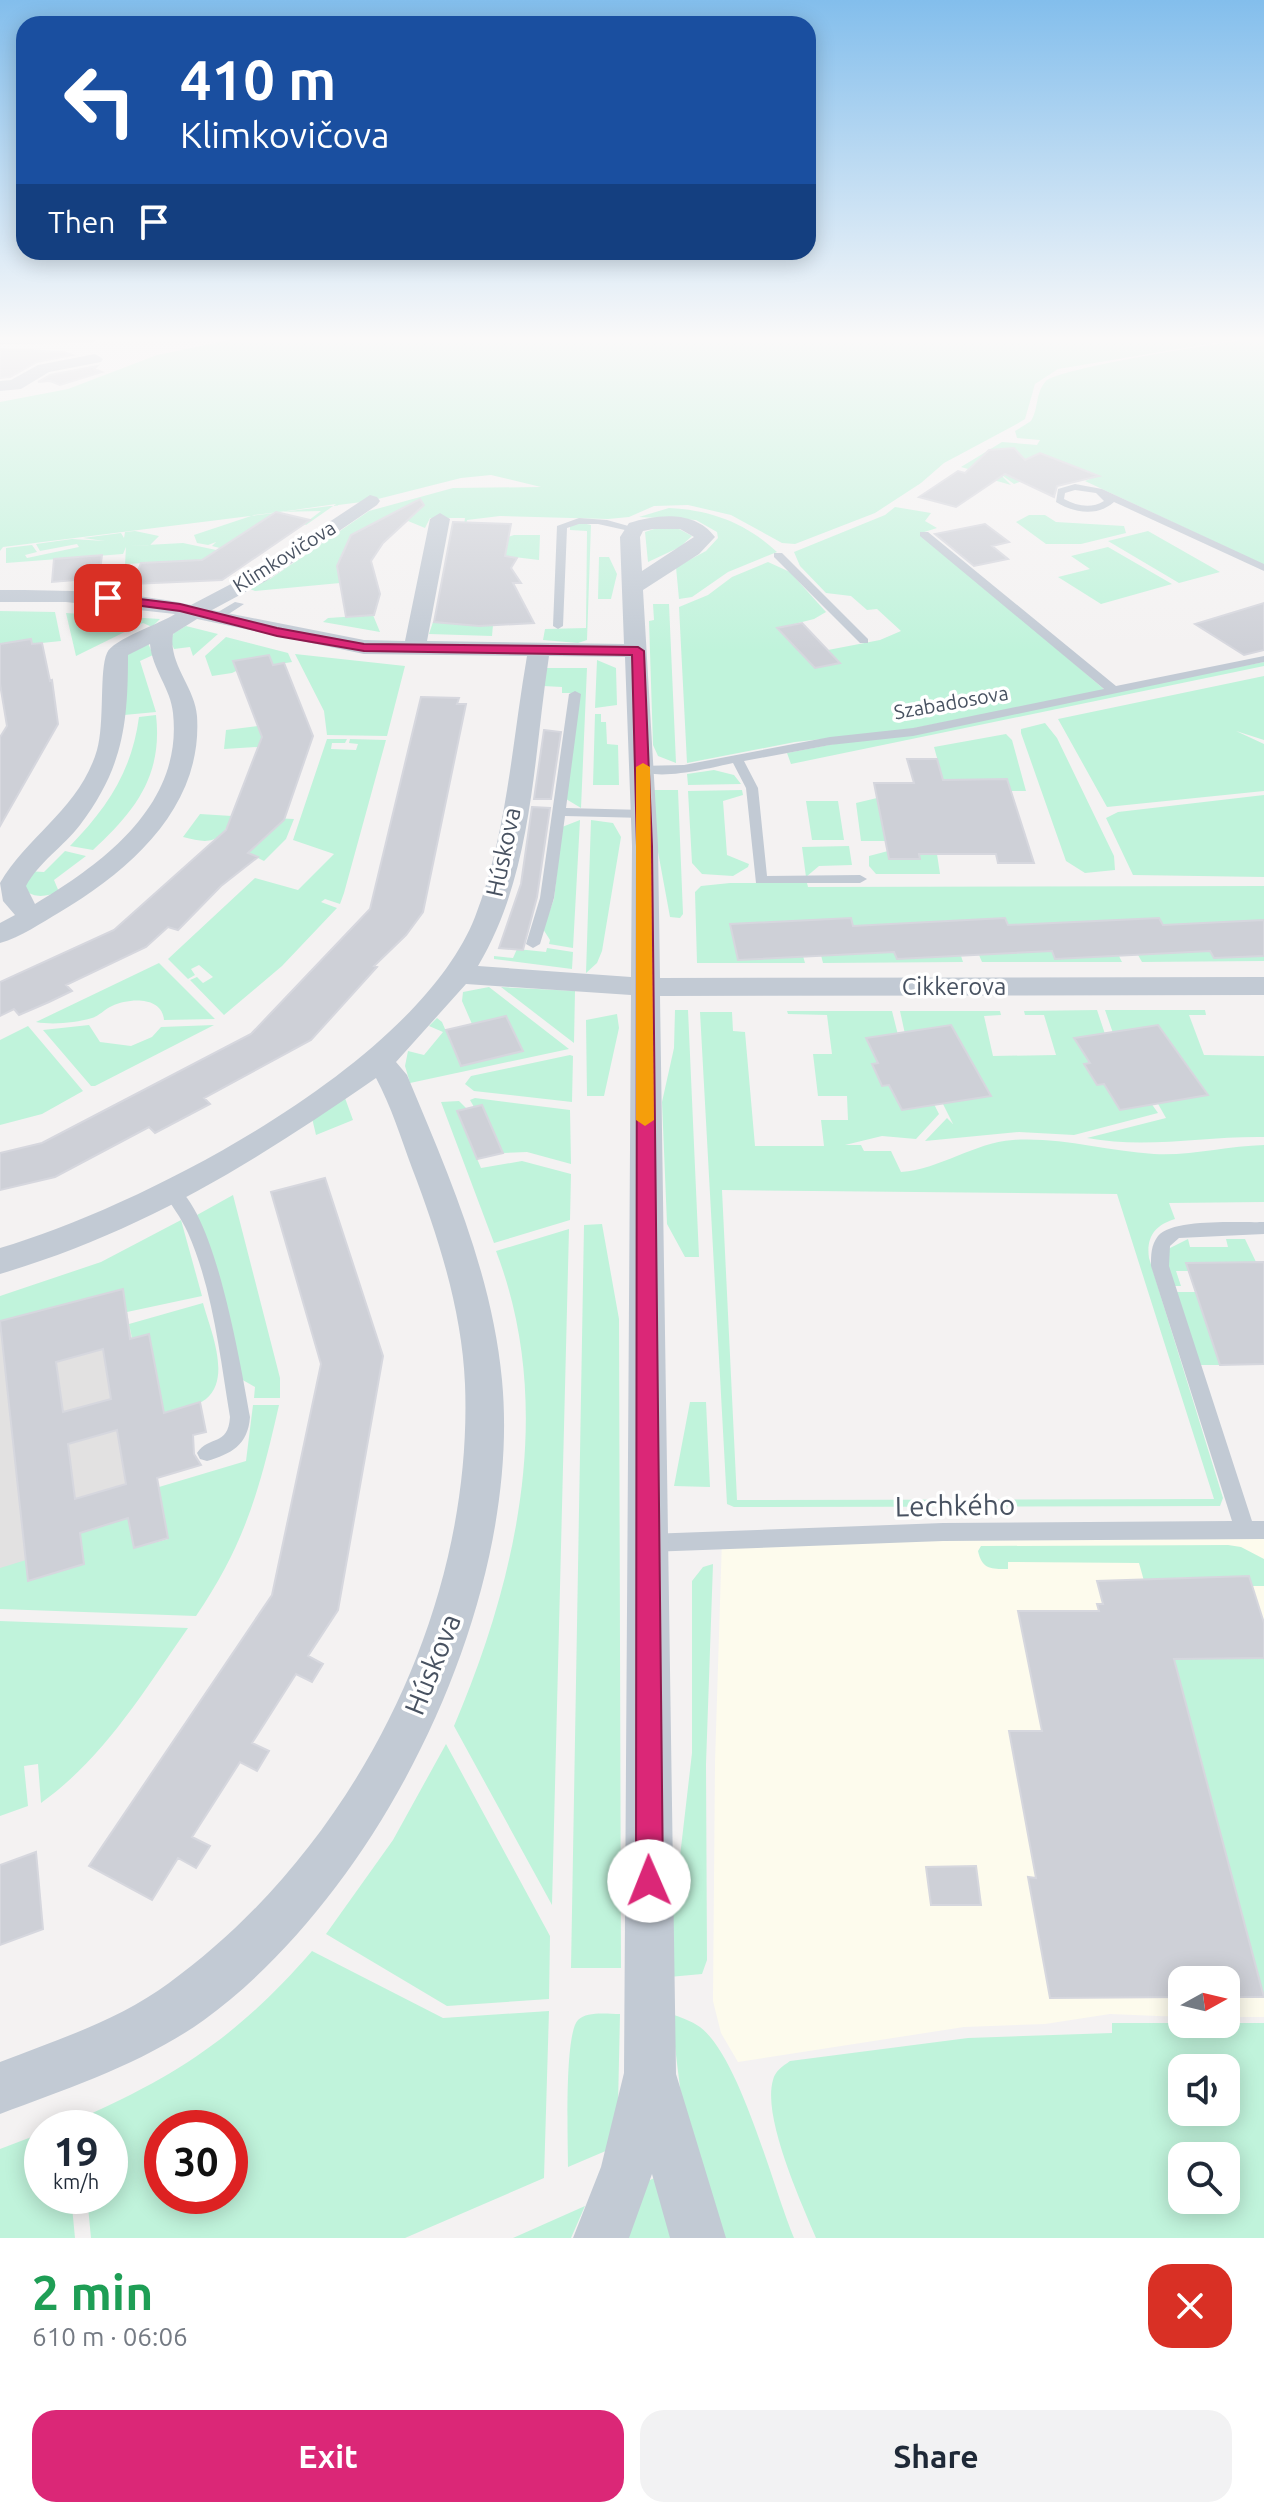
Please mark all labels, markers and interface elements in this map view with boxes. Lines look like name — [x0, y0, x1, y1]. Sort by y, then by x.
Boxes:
icon: left — [48, 48, 152, 152]
text: 410 m — [180, 48, 336, 111]
text: Klimkovičova — [180, 114, 390, 155]
icon: arrive — [132, 200, 176, 244]
text: Then — [48, 205, 116, 239]
street label: Klimkovičova — [229, 515, 339, 597]
pin — [74, 564, 142, 632]
icon: arrive — [86, 576, 130, 620]
street label: Szabadosova — [892, 681, 1010, 723]
street label: Húskova — [480, 805, 526, 899]
street label: Cikkerova — [902, 973, 1006, 1000]
street label: Lechkého — [895, 1488, 1015, 1522]
street label: Húskova — [398, 1609, 466, 1719]
position arrow — [607, 1839, 691, 1923]
north arrow — [1168, 1966, 1240, 2038]
map controls — [1168, 1966, 1240, 2214]
button: sound — [1168, 2054, 1240, 2126]
speed limit sign: 30 — [144, 2110, 248, 2214]
text: 19 — [53, 2129, 99, 2174]
button: search — [1168, 2142, 1240, 2214]
text: km/h — [53, 2170, 99, 2193]
button: close — [1148, 2264, 1232, 2348]
text: 2 min — [32, 2265, 153, 2319]
text: 610 m · 06:06 — [32, 2322, 188, 2351]
button: Exit — [32, 2410, 624, 2502]
button: Share — [640, 2410, 1232, 2502]

